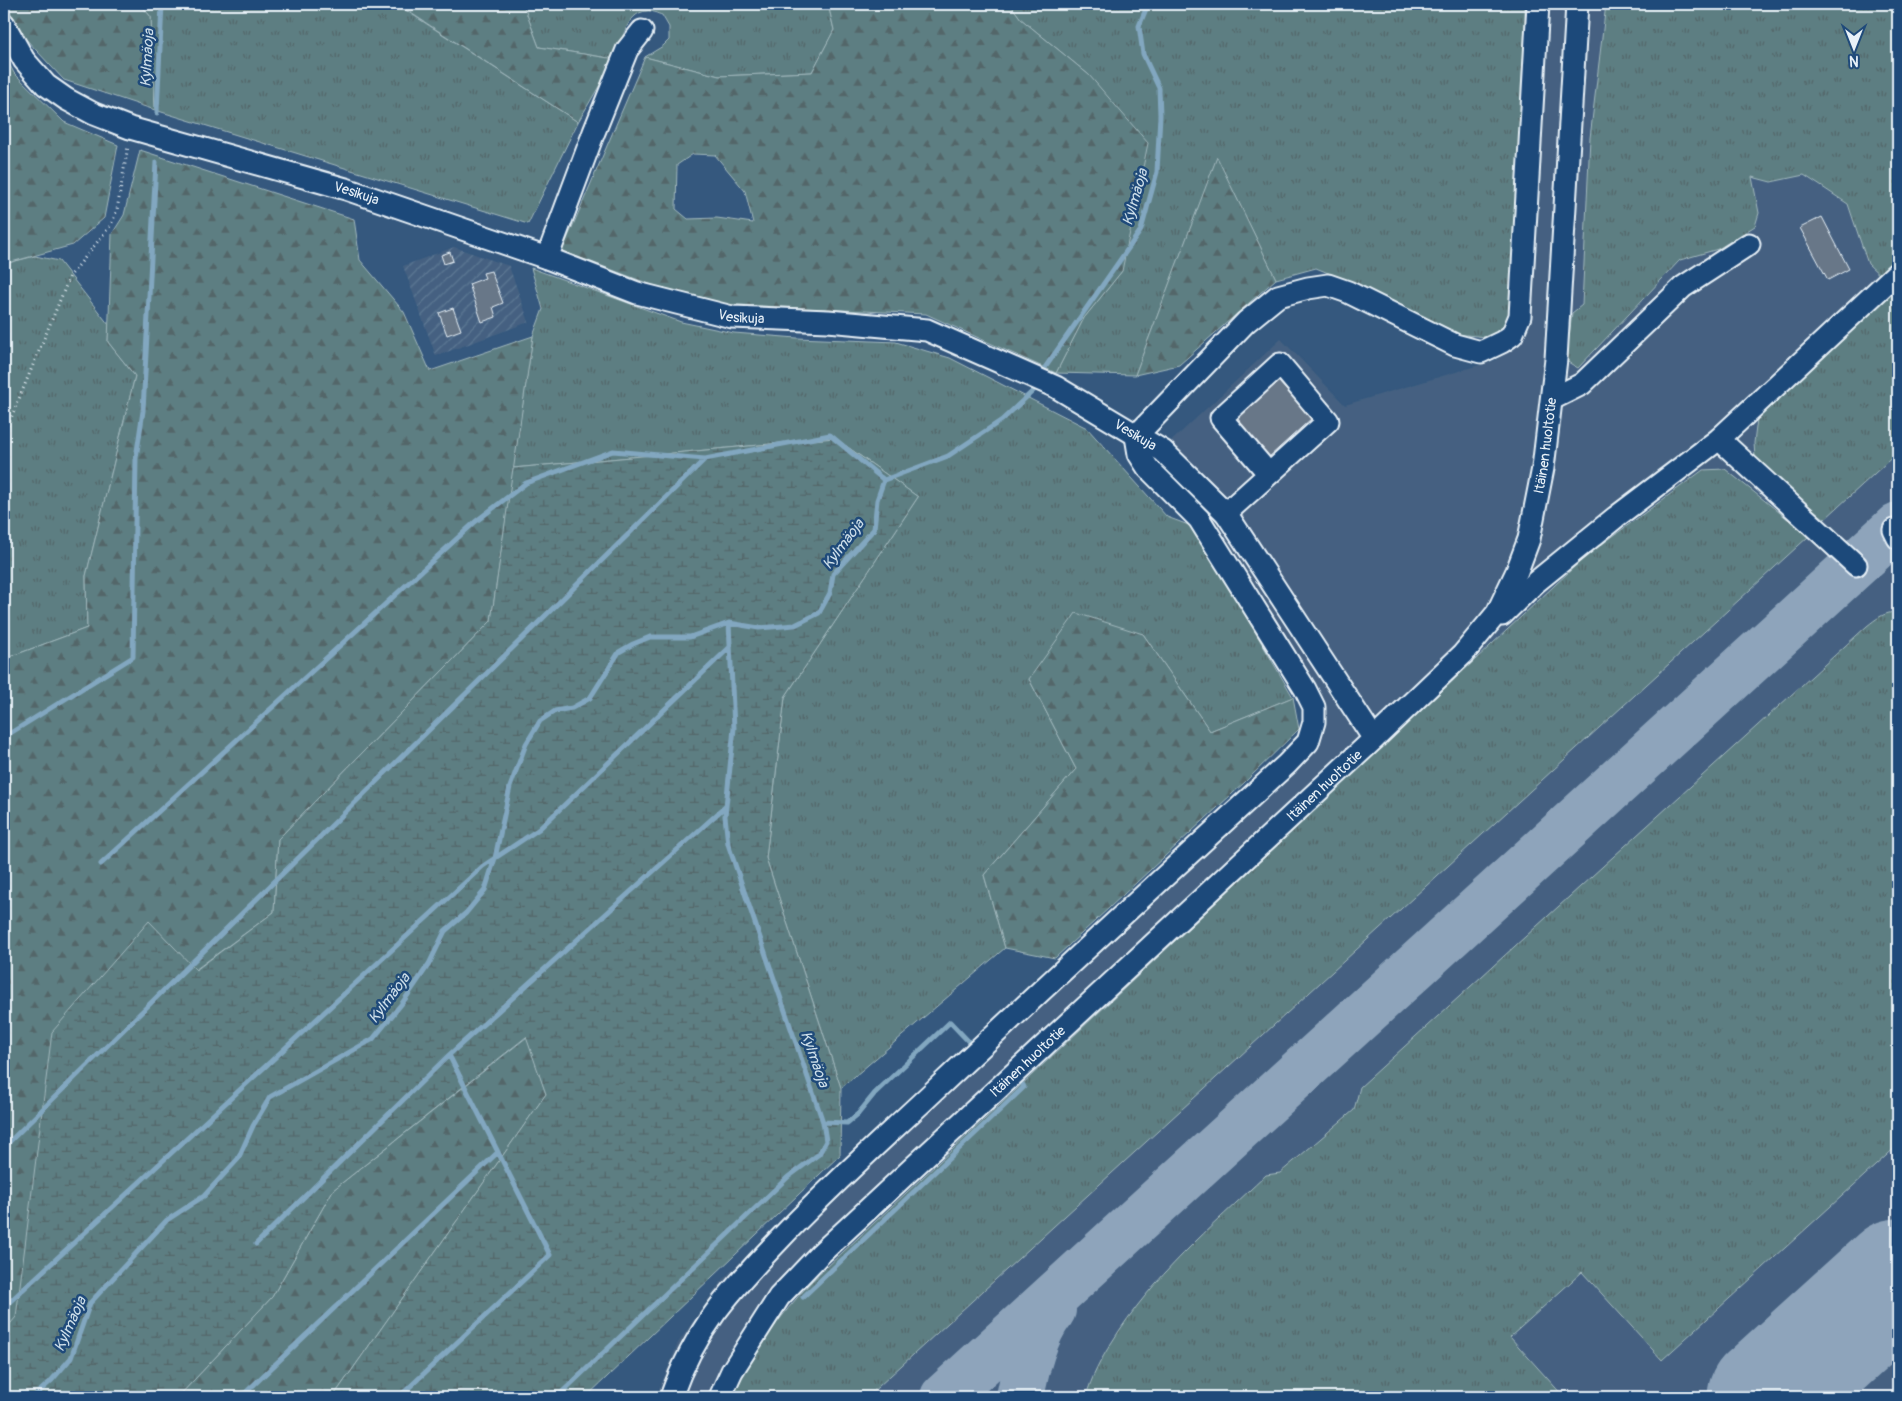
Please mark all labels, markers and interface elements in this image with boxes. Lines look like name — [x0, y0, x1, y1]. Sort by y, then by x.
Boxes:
north arrow — [1830, 22, 1880, 72]
water label: Kylmäoja — [136, 28, 159, 87]
text: N — [1849, 52, 1859, 69]
water label: Kylmäoja — [1118, 166, 1153, 228]
street label: Vesikuja — [332, 178, 381, 209]
street label: Vesikuja — [716, 306, 765, 327]
street label: Itäinen huoltotie — [1530, 396, 1560, 495]
street label: Vesikuja — [1111, 416, 1160, 454]
water label: Kylmäoja — [818, 515, 869, 573]
street label: Itäinen huoltotie — [1283, 746, 1366, 825]
water label: Kylmäoja — [364, 969, 415, 1027]
street label: Itäinen huoltotie — [987, 1022, 1069, 1101]
water label: Kylmäoja — [796, 1029, 833, 1091]
water label: Kylmäoja — [50, 1293, 91, 1355]

